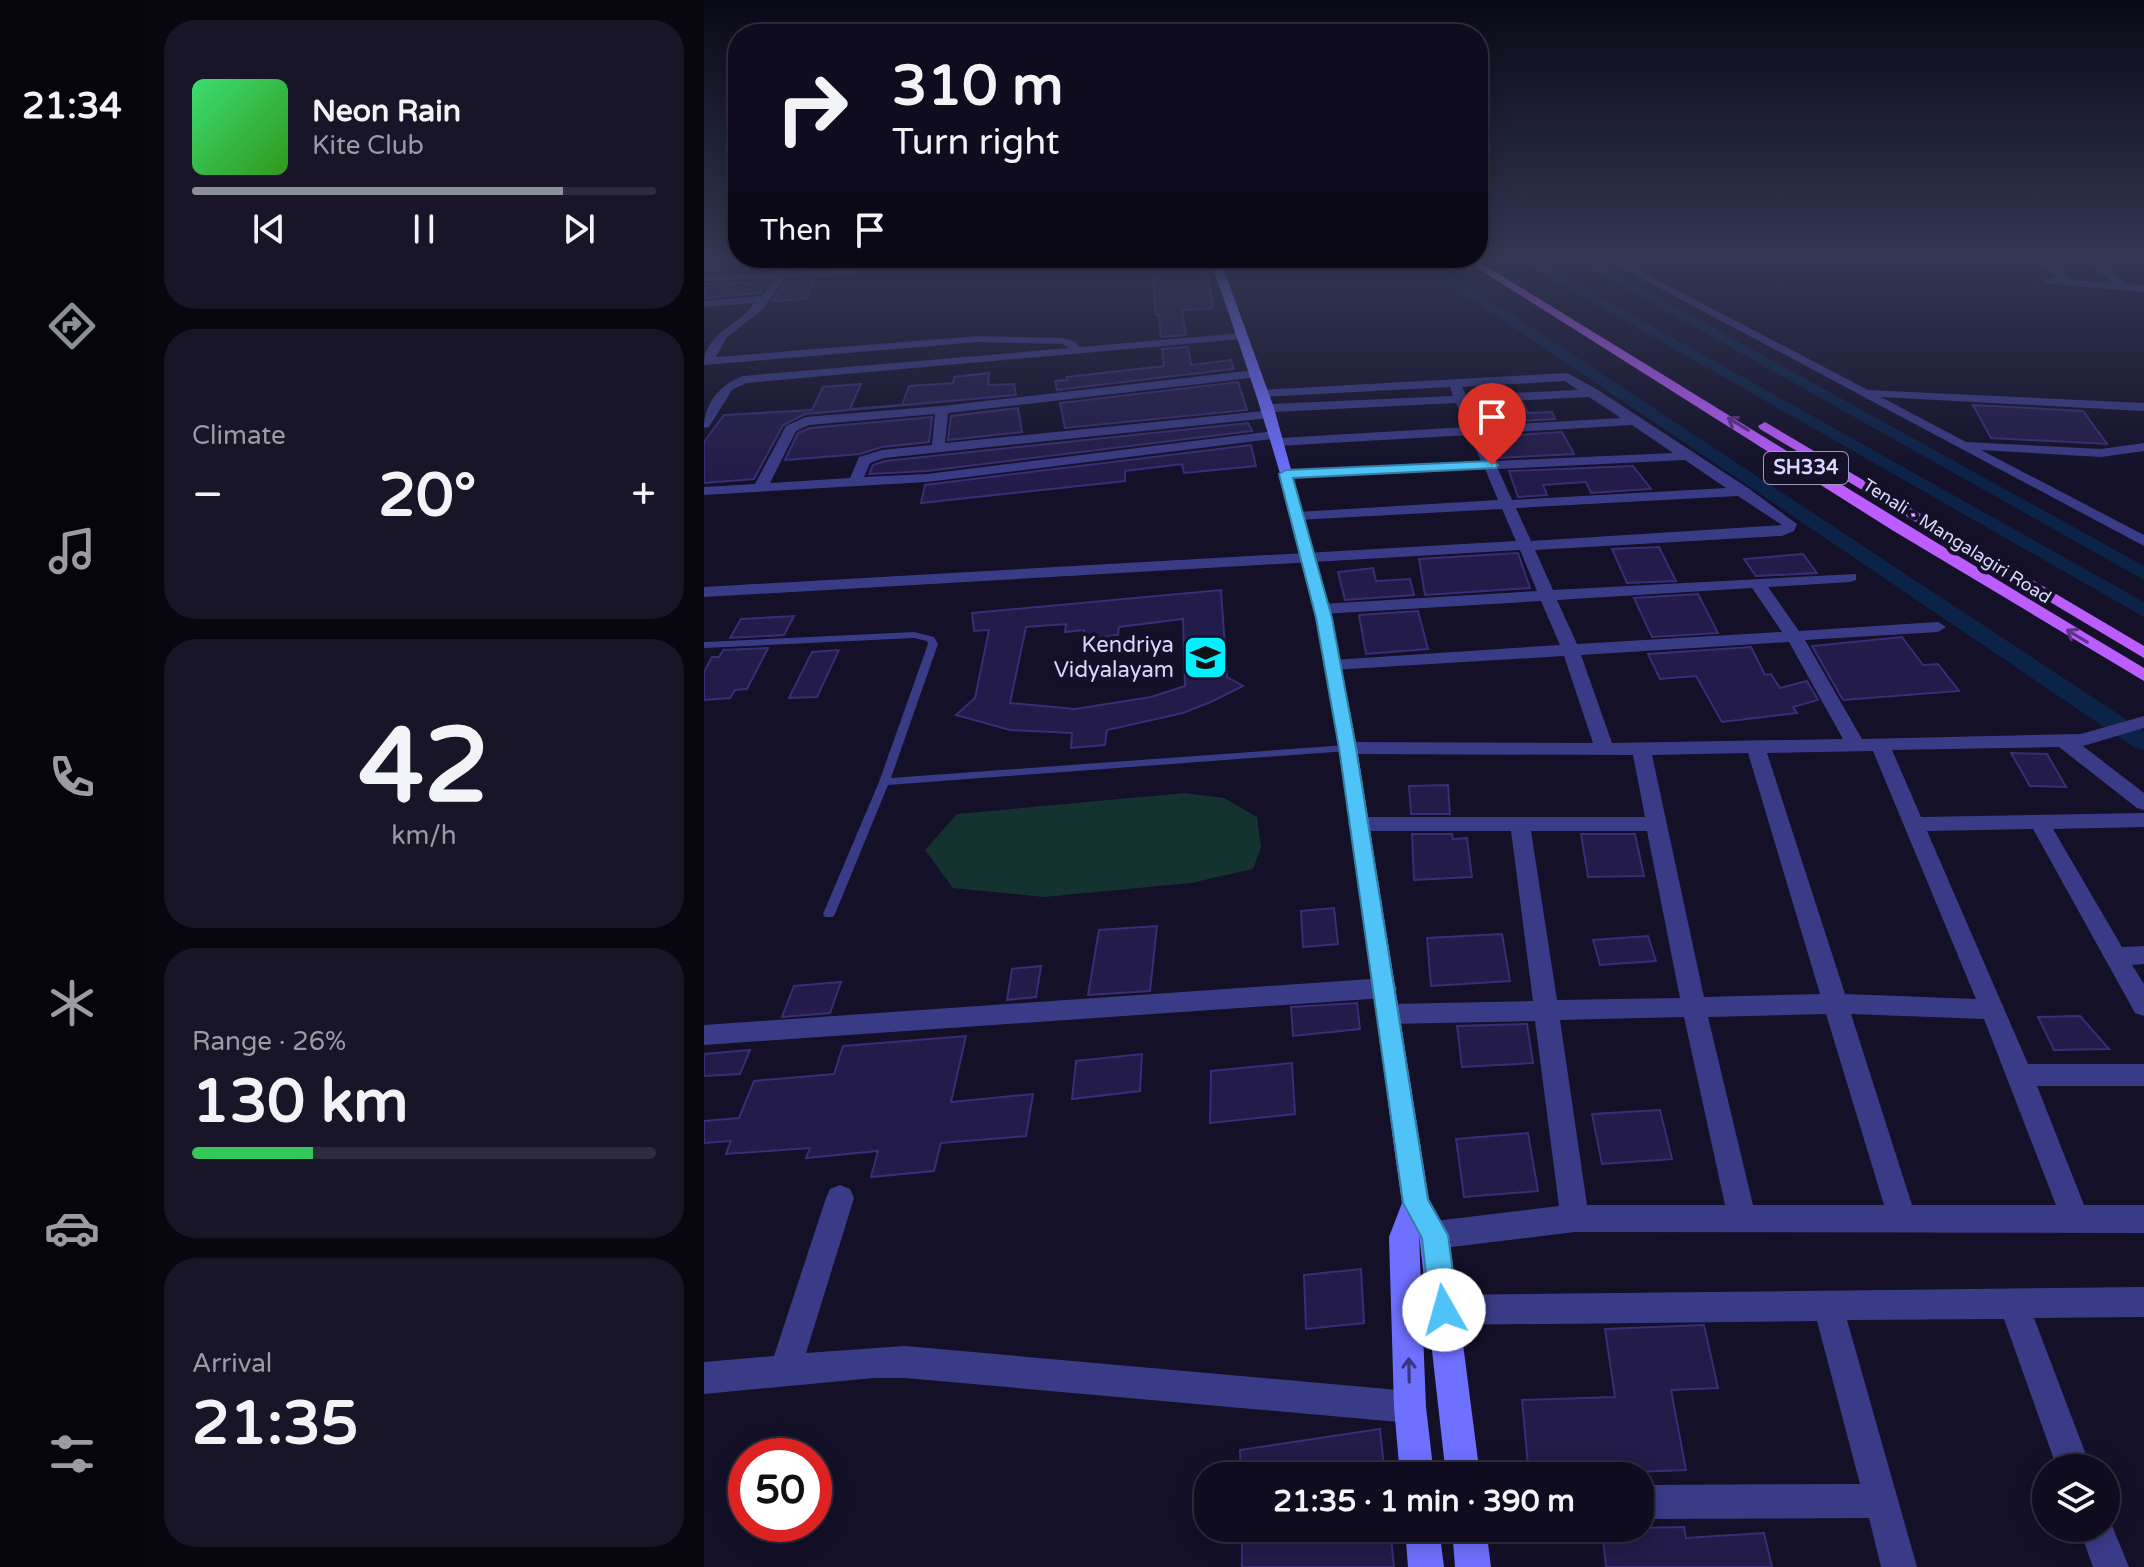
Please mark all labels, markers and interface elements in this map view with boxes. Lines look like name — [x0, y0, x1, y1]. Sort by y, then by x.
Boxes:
text: 310 m — [892, 53, 1063, 120]
icon: right — [760, 56, 864, 160]
text: 21:34 — [22, 85, 122, 128]
text: Neon Rain — [312, 93, 461, 130]
text: Turn right — [892, 121, 1059, 164]
text: Kite Club — [312, 130, 424, 161]
icon: previous — [247, 207, 291, 251]
icon: pause — [402, 207, 446, 251]
icon: next — [557, 207, 601, 251]
icon: arrive — [848, 208, 892, 252]
text: Then — [760, 212, 832, 249]
icon: directions — [44, 298, 100, 354]
pin — [1458, 383, 1526, 465]
icon: arrive — [1470, 395, 1514, 439]
one-way arrow — [1727, 416, 1750, 432]
text: Climate — [192, 420, 286, 451]
road number: SH334 — [1764, 452, 1848, 484]
text: 20° — [378, 460, 476, 532]
text: − — [192, 469, 223, 522]
text: + — [631, 469, 656, 522]
street label: Tenali - Mangalagiri Road — [1859, 474, 2055, 608]
icon: music — [44, 523, 100, 579]
one-way arrow — [2066, 627, 2089, 643]
place label: Kendriya Vidyalayam — [1054, 632, 1174, 683]
school or university icon: Kendriya Vidyalayam — [1181, 634, 1229, 682]
text: 42 — [359, 705, 489, 830]
icon: phone — [44, 749, 100, 805]
text: km/h — [391, 820, 457, 851]
icon: climate — [44, 975, 100, 1031]
text: Range · 26% — [192, 1026, 346, 1057]
text: 130 km — [192, 1066, 408, 1138]
icon: car — [44, 1200, 100, 1256]
position arrow — [1402, 1268, 1486, 1352]
text: Arrival — [192, 1348, 272, 1379]
one-way arrow — [1401, 1357, 1417, 1384]
text: 21:35 — [192, 1388, 358, 1460]
icon: filters — [44, 1426, 100, 1482]
speed limit sign: 50 — [728, 1438, 832, 1542]
map controls — [2032, 1454, 2120, 1542]
button: layers — [2032, 1454, 2120, 1542]
text: 21:35 · 1 min · 390 m — [1273, 1483, 1575, 1520]

